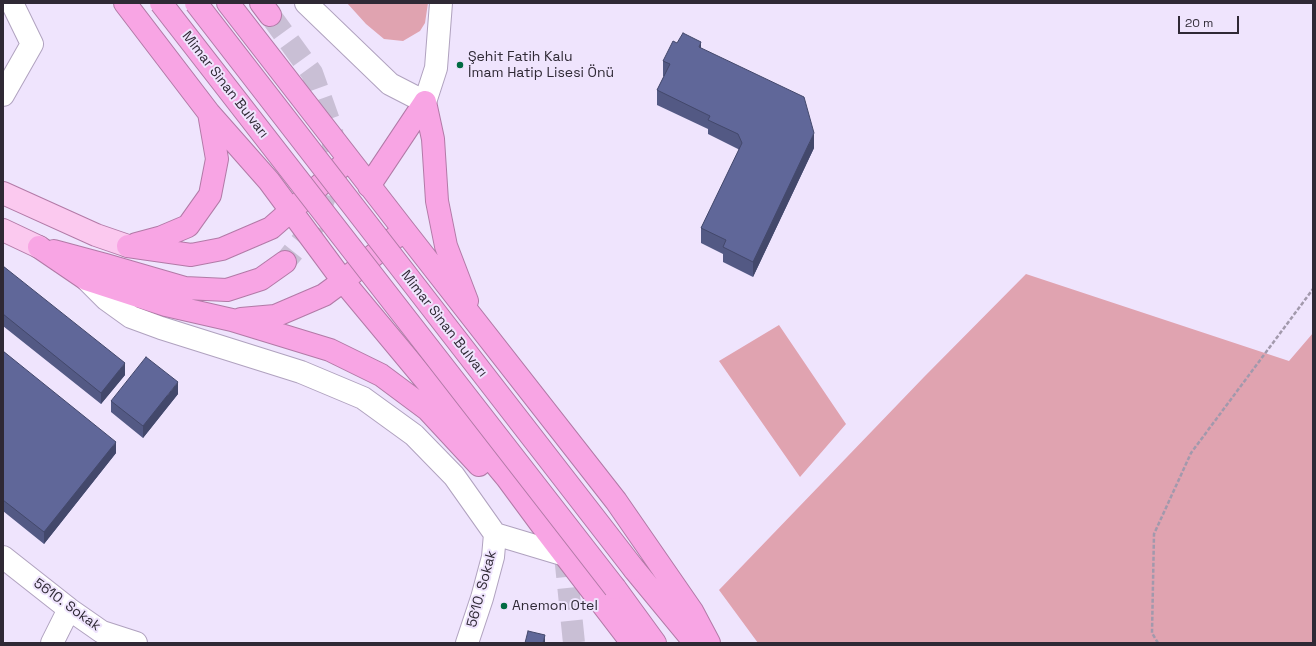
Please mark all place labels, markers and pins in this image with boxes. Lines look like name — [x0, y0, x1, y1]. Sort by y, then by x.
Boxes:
place label: Şehit Fatih Kalu İmam Hatip Lisesi Önü — [468, 49, 614, 82]
marker: Şehit Fatih Kalu İmam Hatip Lisesi Önü — [455, 60, 465, 70]
place label: Anemon Otel — [512, 598, 598, 614]
marker: Anemon Otel — [499, 601, 509, 611]

